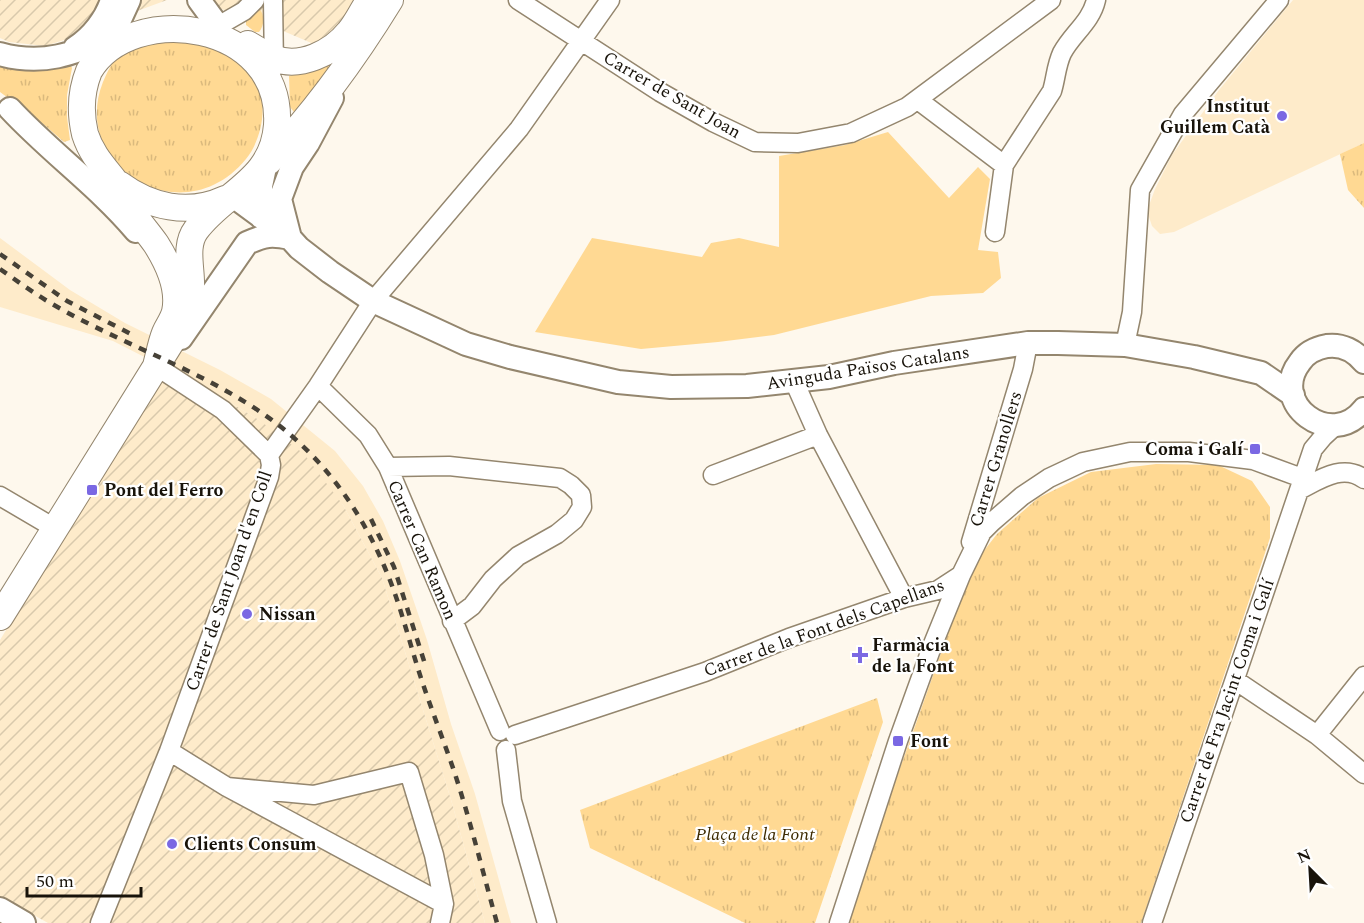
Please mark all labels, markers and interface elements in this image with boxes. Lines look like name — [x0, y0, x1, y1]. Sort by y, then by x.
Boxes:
street label: Carrer de Sant Joan — [598, 44, 746, 146]
place label: Institut Guillem Catà — [1160, 93, 1271, 141]
marker: Institut Guillem Catà — [1275, 109, 1289, 123]
street label: Avinguda Països Catalans — [764, 339, 972, 397]
street label: Carrer Granollers — [962, 388, 1030, 530]
place label: Coma i Galí — [1145, 436, 1244, 463]
marker: Coma i Galí — [1248, 442, 1262, 456]
street label: Carrer de Sant Joan d'en Coll — [179, 467, 279, 695]
street label: Carrer Can Ramon — [380, 476, 464, 624]
place label: Pont del Ferro — [104, 477, 224, 504]
marker: Pont del Ferro — [85, 483, 99, 497]
street label: Carrer de la Font dels Capellans — [700, 572, 948, 684]
street label: Carrer de Fra Jacint Coma i Galí — [1172, 574, 1282, 827]
place label: Nissan — [259, 601, 316, 628]
marker: Nissan — [240, 607, 254, 621]
place label: Farmàcia de la Font — [872, 632, 955, 680]
marker: Farmàcia de la Font — [853, 648, 867, 662]
place label: Font — [910, 728, 949, 755]
marker: Font — [891, 734, 905, 748]
park label: Plaça de la Font — [695, 821, 815, 848]
place label: Clients Consum — [184, 831, 317, 858]
marker: Clients Consum — [165, 837, 179, 851]
north arrow — [1280, 839, 1340, 899]
text: N — [1293, 843, 1315, 870]
scale bar — [27, 860, 141, 898]
text: 50 m — [36, 868, 74, 895]

